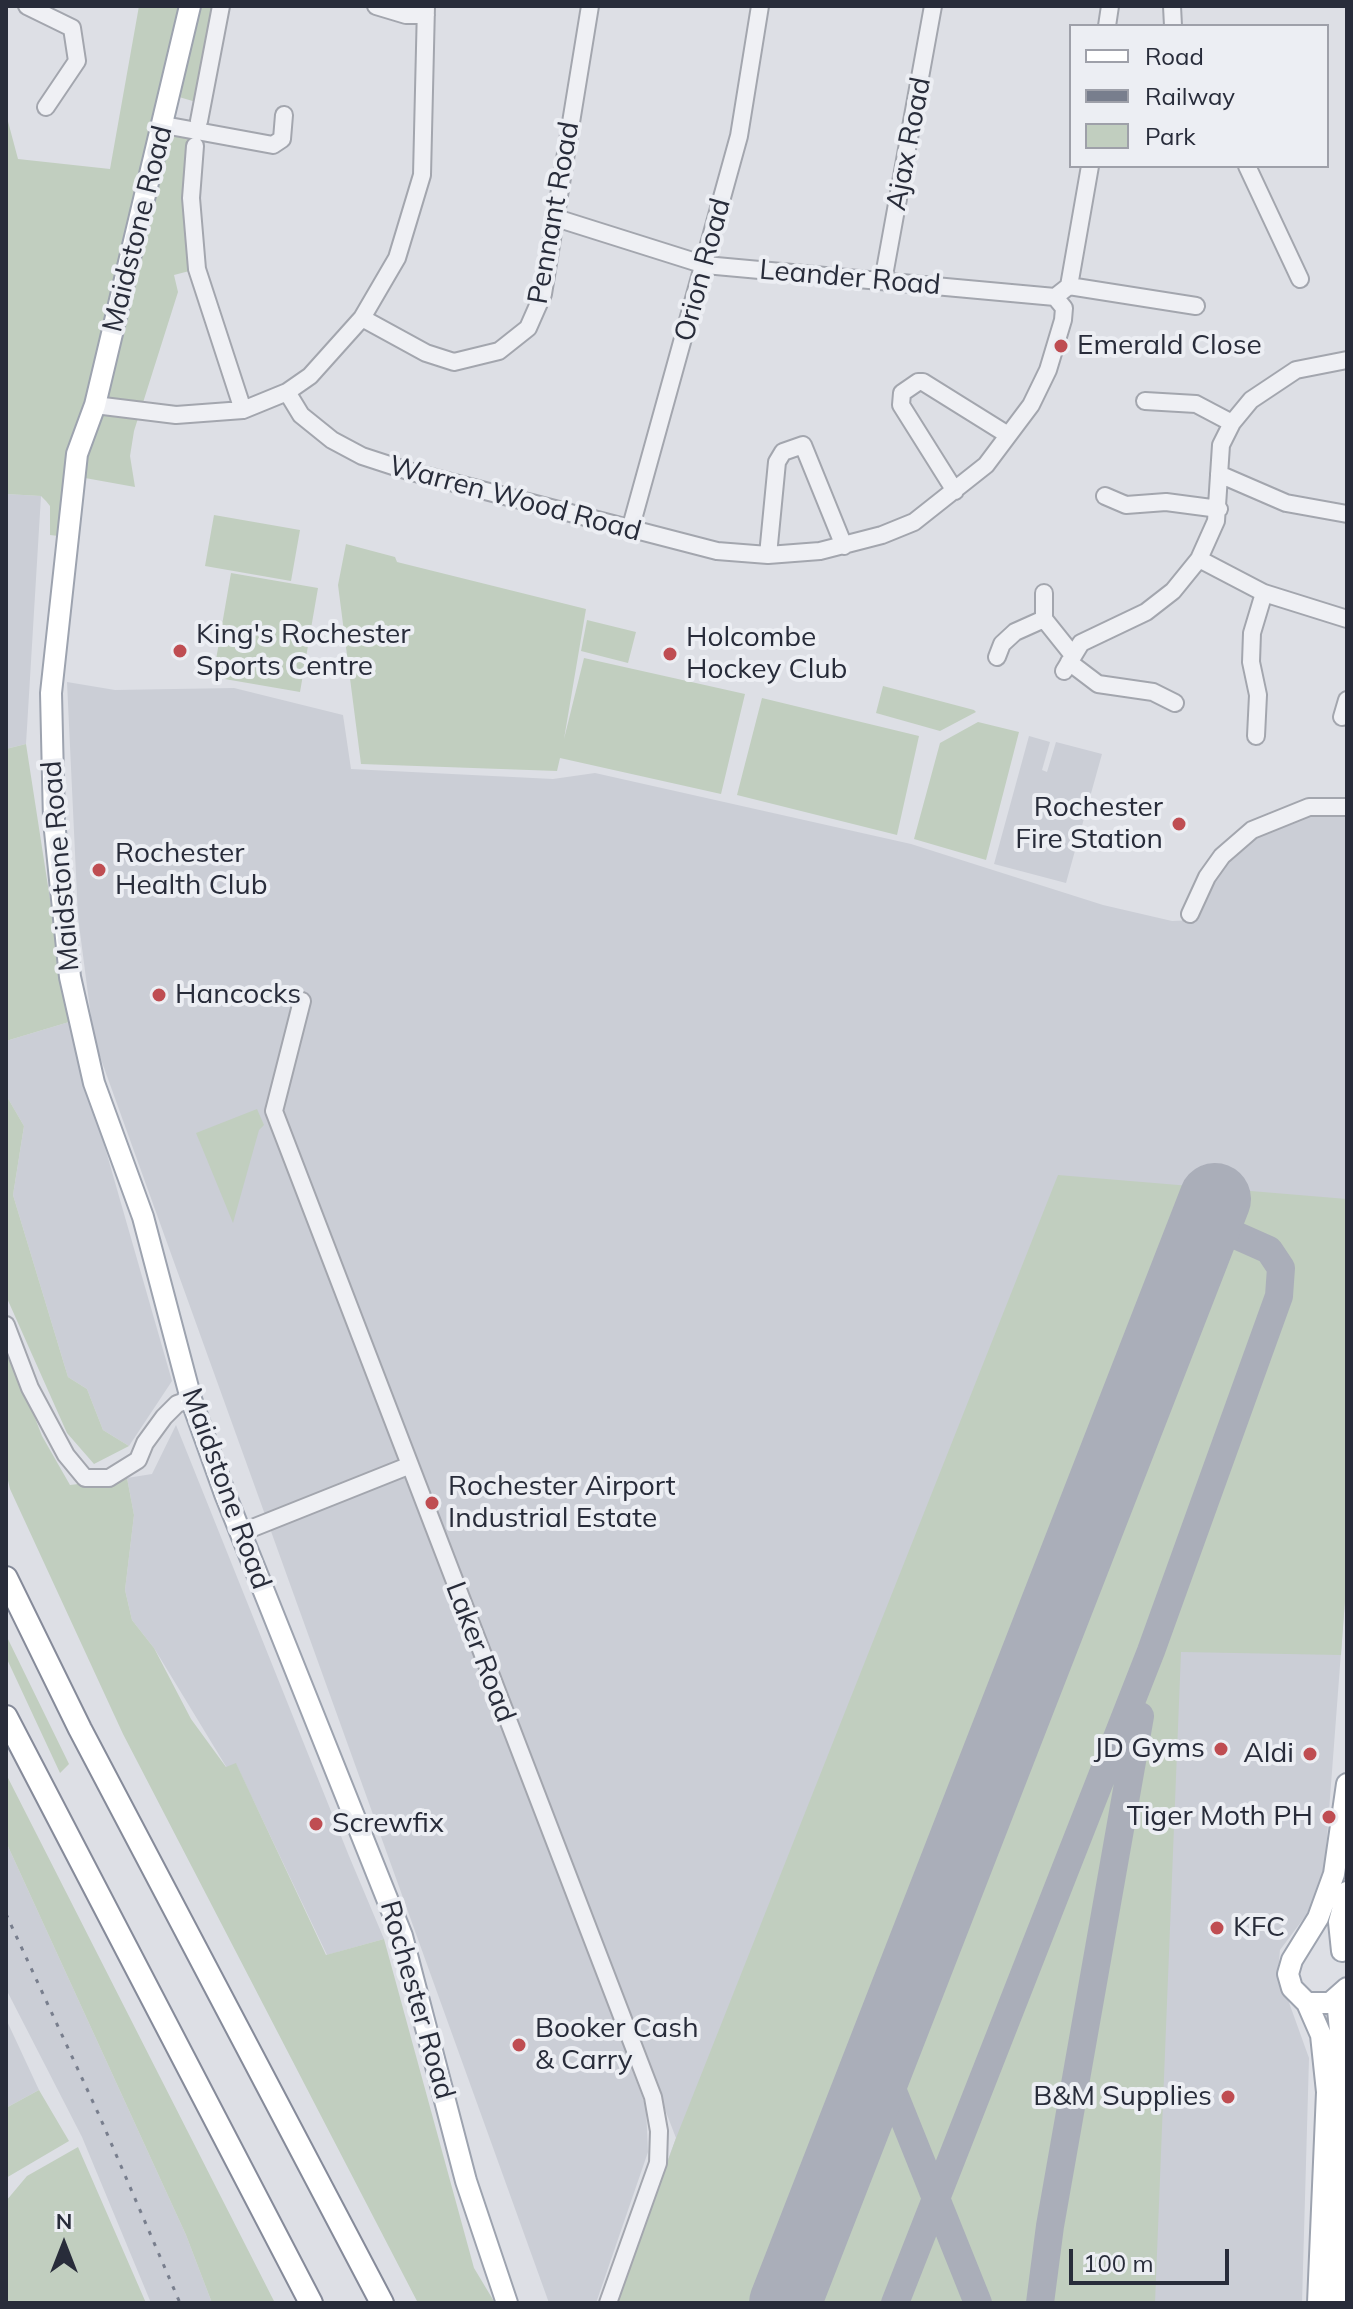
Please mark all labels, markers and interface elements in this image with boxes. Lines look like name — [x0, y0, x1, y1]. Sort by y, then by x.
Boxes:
legend — [1069, 24, 1329, 168]
text: Road — [1145, 41, 1204, 71]
street label: Ajax Road — [880, 75, 938, 213]
text: Railway — [1145, 81, 1235, 111]
street label: Pennant Road — [521, 119, 587, 307]
text: Park — [1145, 121, 1196, 151]
street label: Maidstone Road — [96, 122, 180, 336]
street label: Orion Road — [668, 195, 738, 345]
street label: Leander Road — [758, 253, 942, 303]
place label: Emerald Close — [1077, 329, 1262, 363]
marker: Emerald Close — [1052, 337, 1070, 355]
street label: Warren Wood Road — [385, 449, 645, 549]
place label: King's Rochester Sports Centre — [196, 618, 410, 684]
place label: Holcombe Hockey Club — [686, 621, 847, 687]
marker: King's Rochester Sports Centre — [171, 642, 189, 660]
marker: Holcombe Hockey Club — [661, 645, 679, 663]
street label: Maidstone Road — [35, 759, 87, 973]
place label: Rochester Fire Station — [1015, 791, 1163, 857]
marker: Rochester Fire Station — [1170, 815, 1188, 833]
place label: Rochester Health Club — [115, 837, 267, 903]
marker: Rochester Health Club — [90, 861, 108, 879]
place label: Hancocks — [175, 978, 301, 1012]
marker: Hancocks — [150, 986, 168, 1004]
street label: Maidstone Road — [174, 1384, 278, 1594]
place label: Rochester Airport Industrial Estate — [448, 1470, 676, 1536]
marker: Rochester Airport Industrial Estate — [423, 1494, 441, 1512]
street label: Laker Road — [438, 1577, 522, 1727]
place label: JD Gyms — [1094, 1732, 1205, 1766]
place label: Aldi — [1243, 1737, 1294, 1771]
marker: JD Gyms — [1212, 1740, 1230, 1758]
marker: Aldi — [1301, 1745, 1319, 1763]
place label: Tiger Moth PH — [1127, 1800, 1313, 1834]
place label: Screwfix — [332, 1807, 444, 1841]
marker: Tiger Moth PH — [1320, 1808, 1338, 1826]
marker: Screwfix — [307, 1815, 325, 1833]
street label: Rochester Road — [373, 1897, 461, 2103]
place label: KFC — [1233, 1911, 1285, 1945]
marker: KFC — [1208, 1919, 1226, 1937]
place label: Booker Cash & Carry — [535, 2012, 699, 2078]
marker: Booker Cash & Carry — [510, 2036, 528, 2054]
place label: B&M Supplies — [1033, 2080, 1212, 2114]
marker: B&M Supplies — [1219, 2088, 1237, 2106]
north arrow — [24, 2205, 104, 2285]
text: N — [56, 2207, 72, 2235]
scale bar — [1073, 2233, 1233, 2283]
text: 100 m — [1083, 2248, 1154, 2278]

